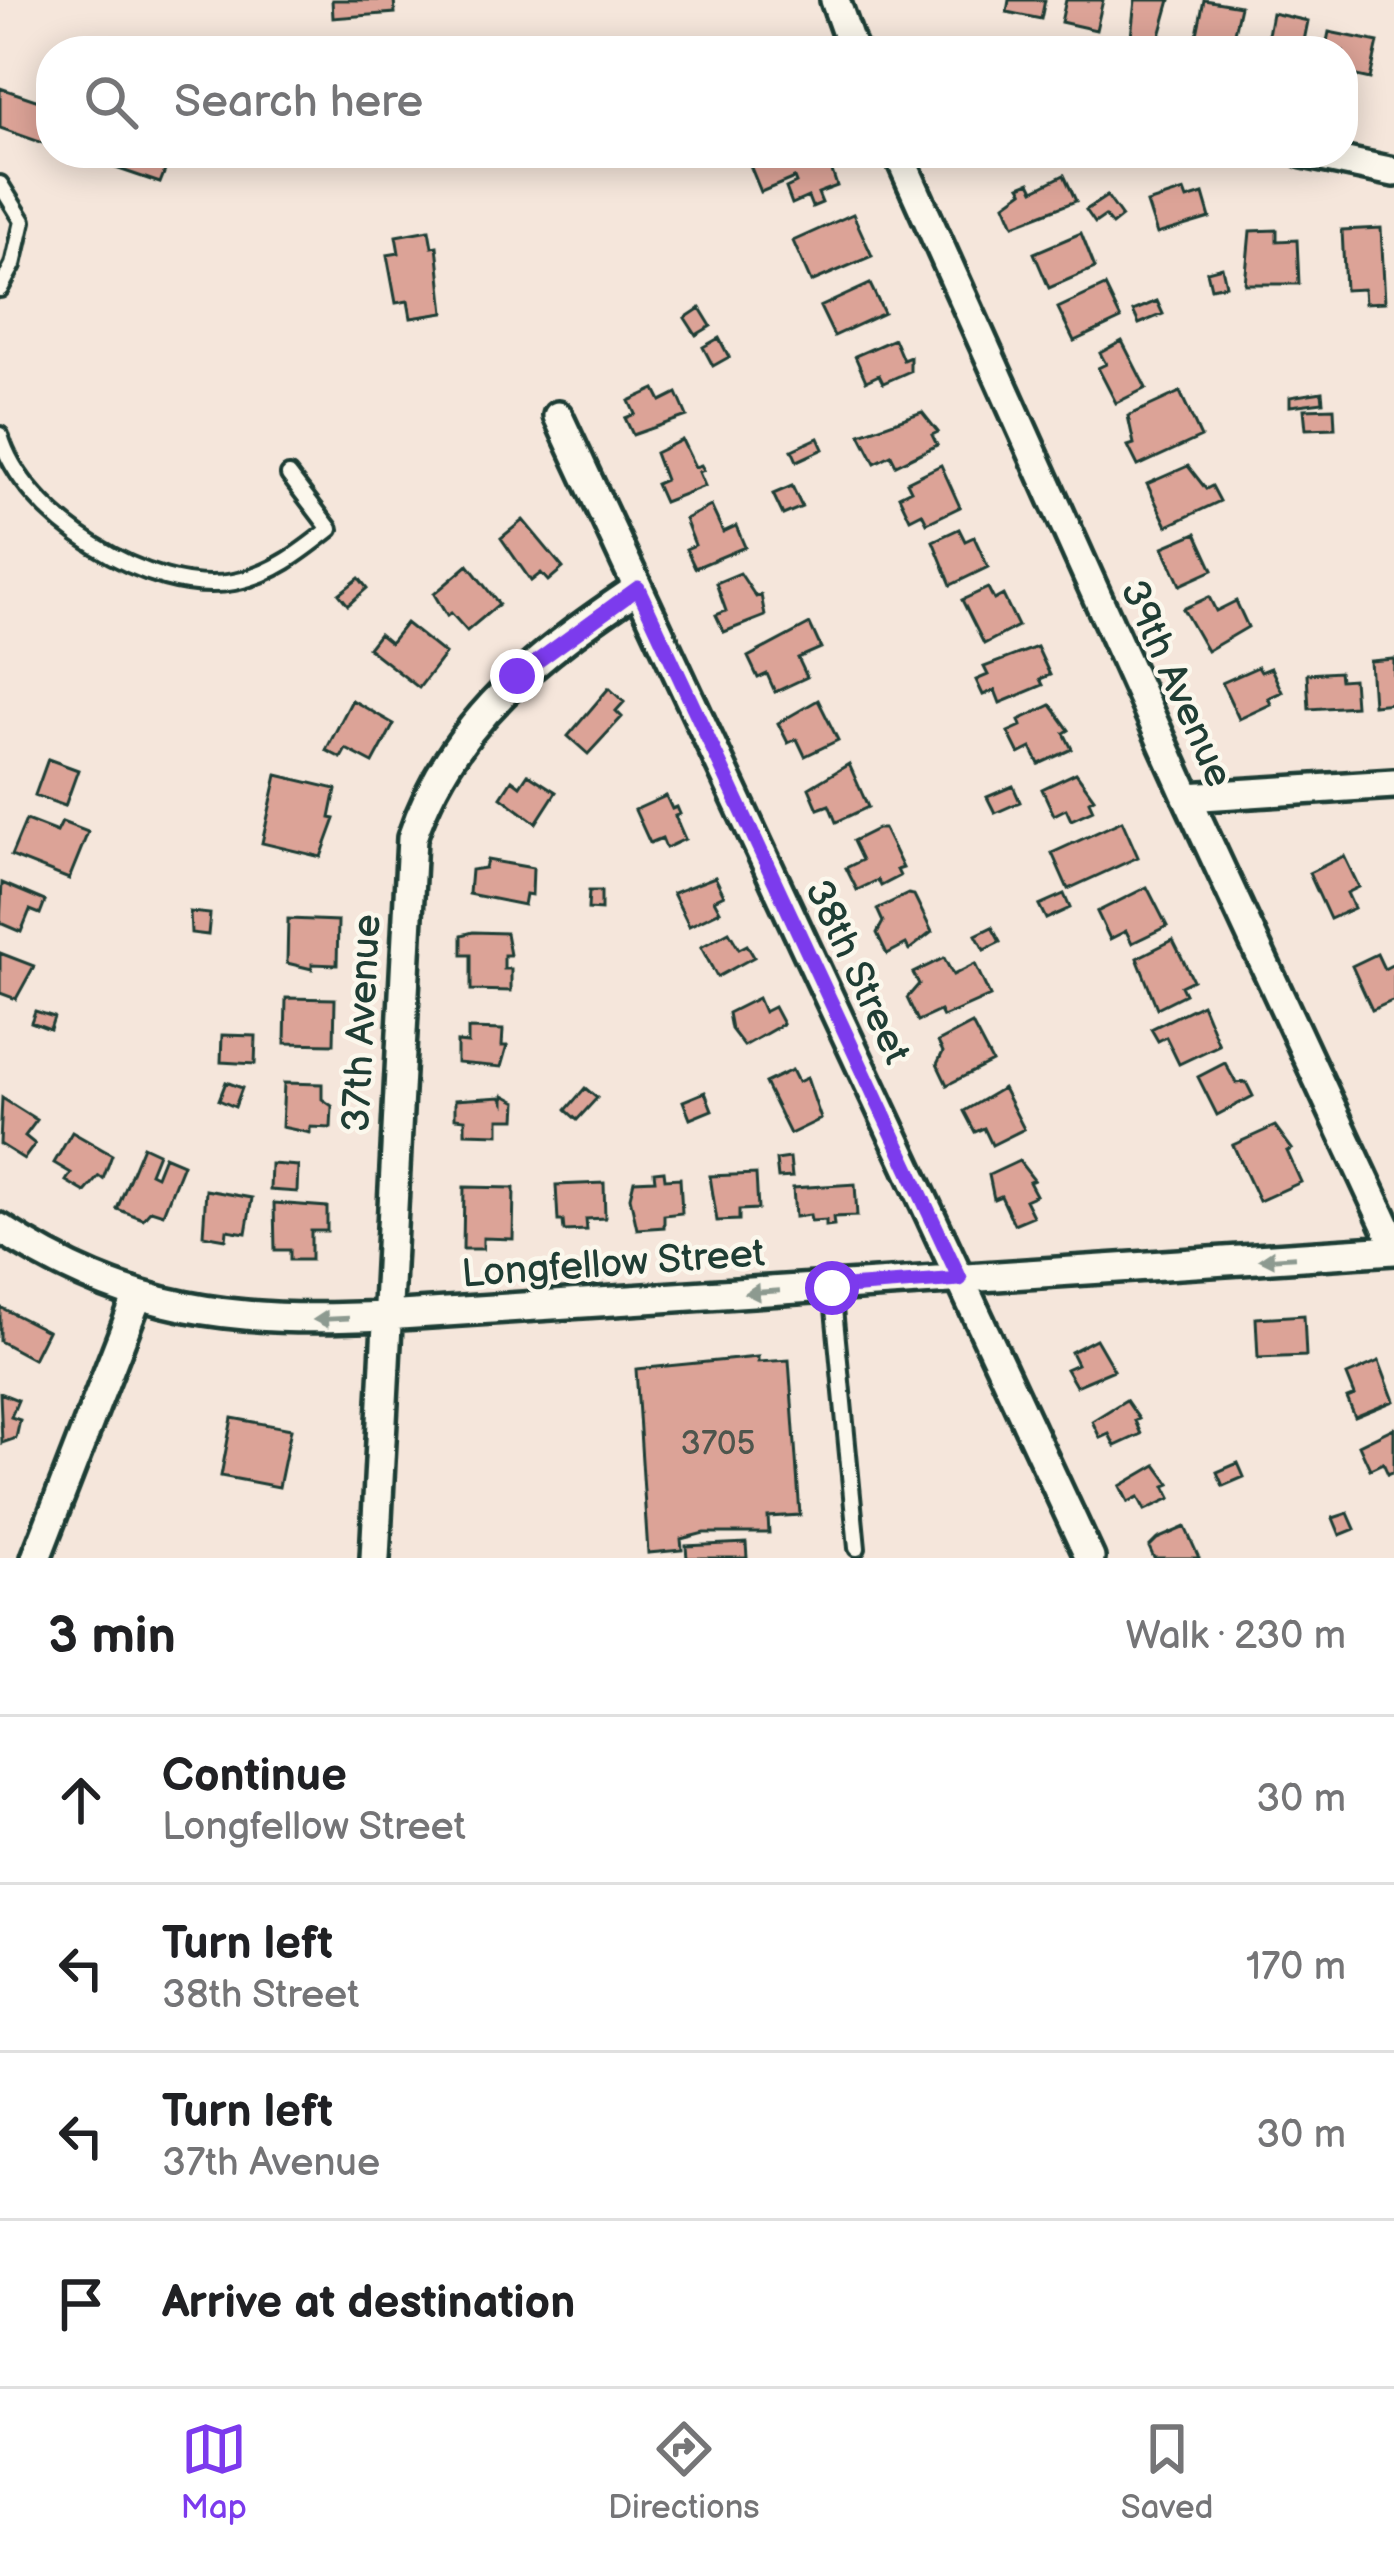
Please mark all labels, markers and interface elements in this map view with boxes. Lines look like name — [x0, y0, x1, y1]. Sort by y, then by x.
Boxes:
search box — [36, 36, 1358, 168]
icon: search — [78, 69, 144, 135]
text: Search here — [174, 75, 423, 130]
street label: 39th Avenue — [1109, 573, 1242, 795]
route end — [490, 649, 544, 703]
street label: 38th Street — [794, 873, 920, 1071]
street label: 37th Avenue — [333, 913, 392, 1133]
street label: Longfellow Street — [460, 1230, 766, 1299]
one-way arrow — [1258, 1249, 1295, 1268]
route start — [805, 1261, 859, 1315]
one-way arrow — [742, 1283, 780, 1302]
one-way arrow — [312, 1309, 349, 1328]
house number: 3705 — [681, 1424, 755, 1464]
text: 3 min — [48, 1606, 176, 1667]
text: Walk · 230 m — [1125, 1613, 1346, 1660]
text: Continue — [162, 1749, 347, 1804]
icon: ahead — [48, 1767, 114, 1833]
text: 30 m — [1256, 1776, 1346, 1823]
text: Longfellow Street — [162, 1804, 466, 1851]
text: Turn left — [162, 1917, 333, 1972]
icon: left — [48, 1935, 114, 2001]
text: 170 m — [1246, 1944, 1346, 1991]
text: 38th Street — [162, 1972, 359, 2019]
text: Turn left — [162, 2085, 333, 2140]
icon: left — [48, 2103, 114, 2169]
text: 30 m — [1256, 2112, 1346, 2159]
text: 37th Avenue — [162, 2140, 380, 2187]
icon: arrive — [48, 2271, 114, 2337]
text: Arrive at destination — [162, 2276, 575, 2331]
tab: Map — [181, 2416, 247, 2528]
tab: Directions — [608, 2416, 760, 2528]
tab: Saved — [1121, 2416, 1213, 2528]

